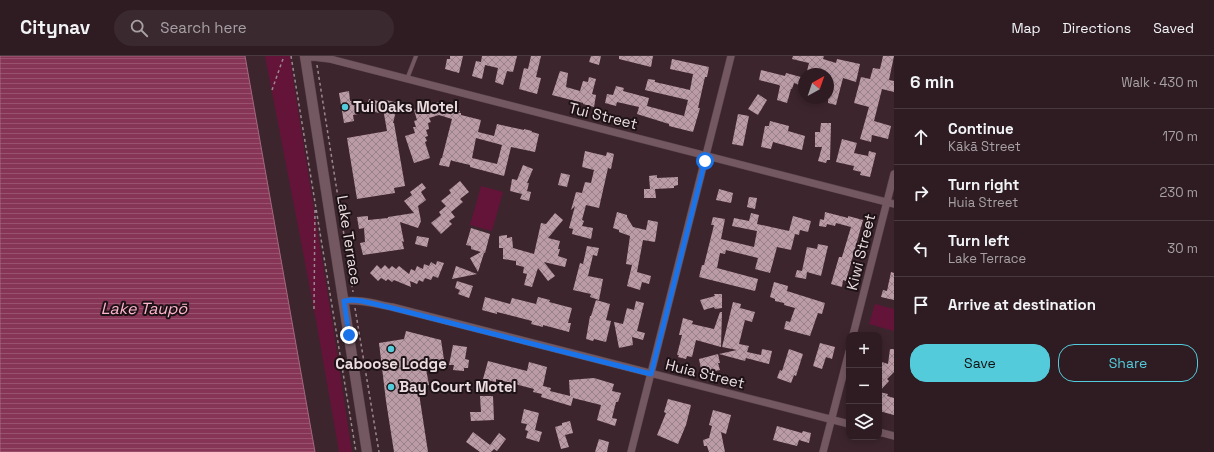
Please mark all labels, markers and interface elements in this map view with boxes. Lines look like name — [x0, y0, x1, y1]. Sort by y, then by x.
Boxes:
search box — [114, 10, 394, 46]
text: Citynav — [20, 15, 90, 40]
icon: search — [128, 17, 150, 39]
text: Search here — [160, 18, 247, 37]
text: Map — [1011, 19, 1041, 37]
text: Directions — [1063, 19, 1131, 37]
text: Saved — [1153, 19, 1194, 37]
north arrow — [798, 68, 834, 104]
text: 6 min — [910, 71, 954, 93]
text: Walk · 430 m — [1121, 74, 1198, 91]
place label: Tui Oaks Motel — [353, 97, 458, 116]
street label: Tui Street — [567, 98, 640, 133]
marker: Tui Oaks Motel — [340, 102, 350, 112]
text: Continue — [948, 119, 1014, 138]
icon: ahead — [910, 126, 932, 148]
text: 170 m — [1162, 128, 1198, 145]
text: Kākā Street — [948, 138, 1021, 155]
route start — [696, 152, 714, 170]
text: Turn right — [948, 175, 1019, 194]
icon: right — [910, 182, 932, 204]
text: 230 m — [1160, 184, 1198, 201]
street label: Lake Terrace — [333, 194, 366, 286]
text: Huia Street — [948, 194, 1018, 211]
street label: Kiwi Street — [842, 212, 879, 292]
text: Turn left — [948, 231, 1010, 250]
icon: left — [910, 238, 932, 260]
text: 30 m — [1167, 240, 1198, 257]
text: Lake Terrace — [948, 250, 1026, 267]
icon: arrive — [910, 294, 932, 316]
text: Arrive at destination — [948, 295, 1096, 314]
water label: Lake Taupō — [101, 298, 188, 319]
route end — [340, 326, 358, 344]
map controls — [846, 332, 882, 440]
button: + — [846, 332, 882, 368]
marker: Caboose Lodge — [386, 344, 396, 354]
button: Save — [910, 344, 1050, 382]
button: Share — [1058, 344, 1198, 382]
place label: Caboose Lodge — [335, 354, 447, 373]
street label: Huia Street — [664, 354, 747, 393]
button: − — [846, 368, 882, 404]
place label: Bay Court Motel — [399, 377, 517, 396]
marker: Bay Court Motel — [386, 382, 396, 392]
button: layers — [846, 404, 882, 440]

